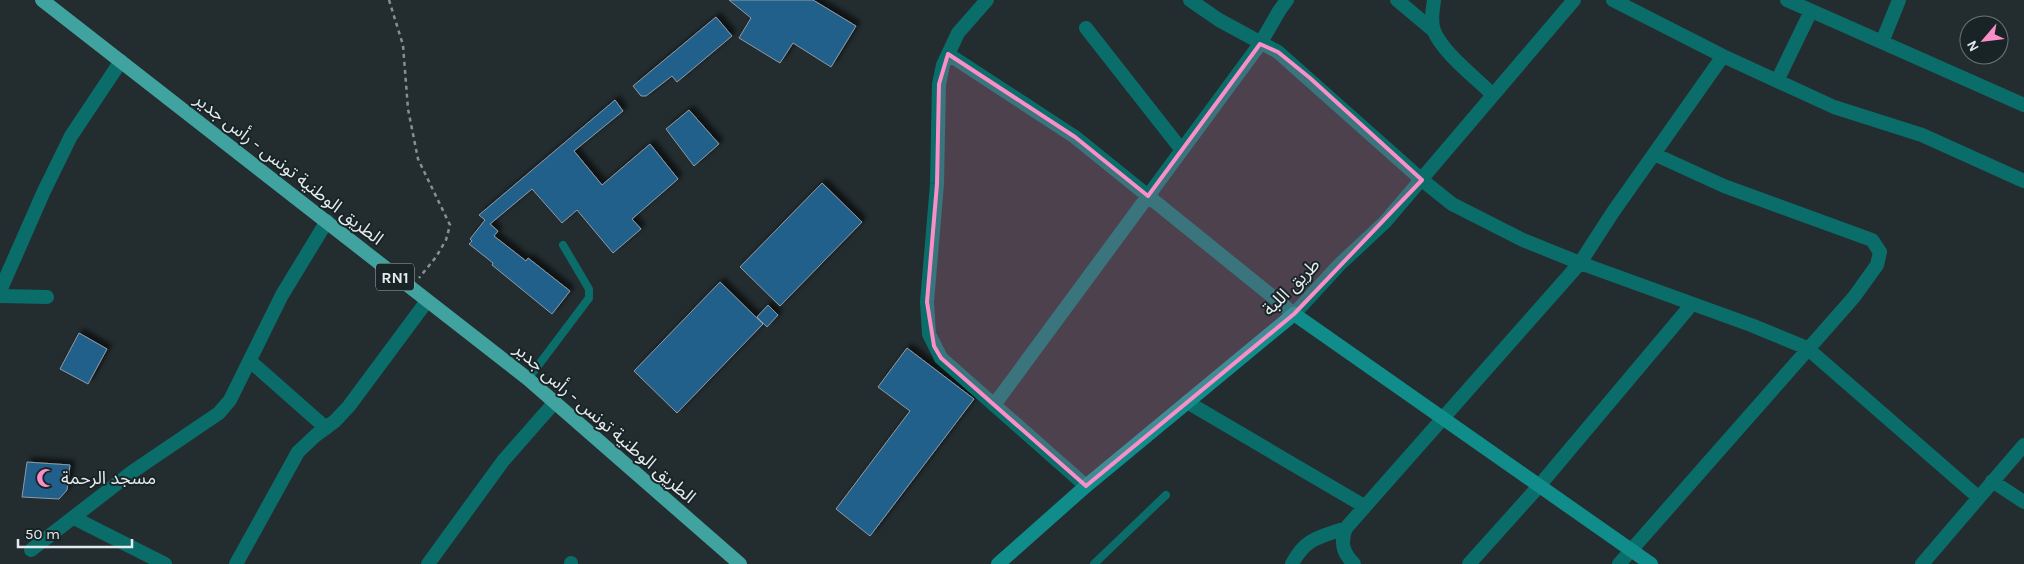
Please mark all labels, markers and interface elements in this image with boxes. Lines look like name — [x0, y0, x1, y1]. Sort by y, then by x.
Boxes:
north arrow — [1959, 15, 2009, 65]
text: N — [1963, 37, 1983, 54]
street label: الطريق الوطنية تونس - رأس جدير — [189, 88, 388, 250]
street label: طريق اللبة — [1258, 254, 1324, 320]
road number: RN1 — [376, 264, 414, 290]
street label: الطريق الوطنية تونس - رأس جدير — [509, 337, 701, 508]
mosque icon: مسجد الرحمة — [35, 467, 57, 489]
place label: مسجد الرحمة — [61, 467, 156, 489]
scale bar — [18, 516, 131, 548]
text: 50 m — [25, 525, 60, 543]

